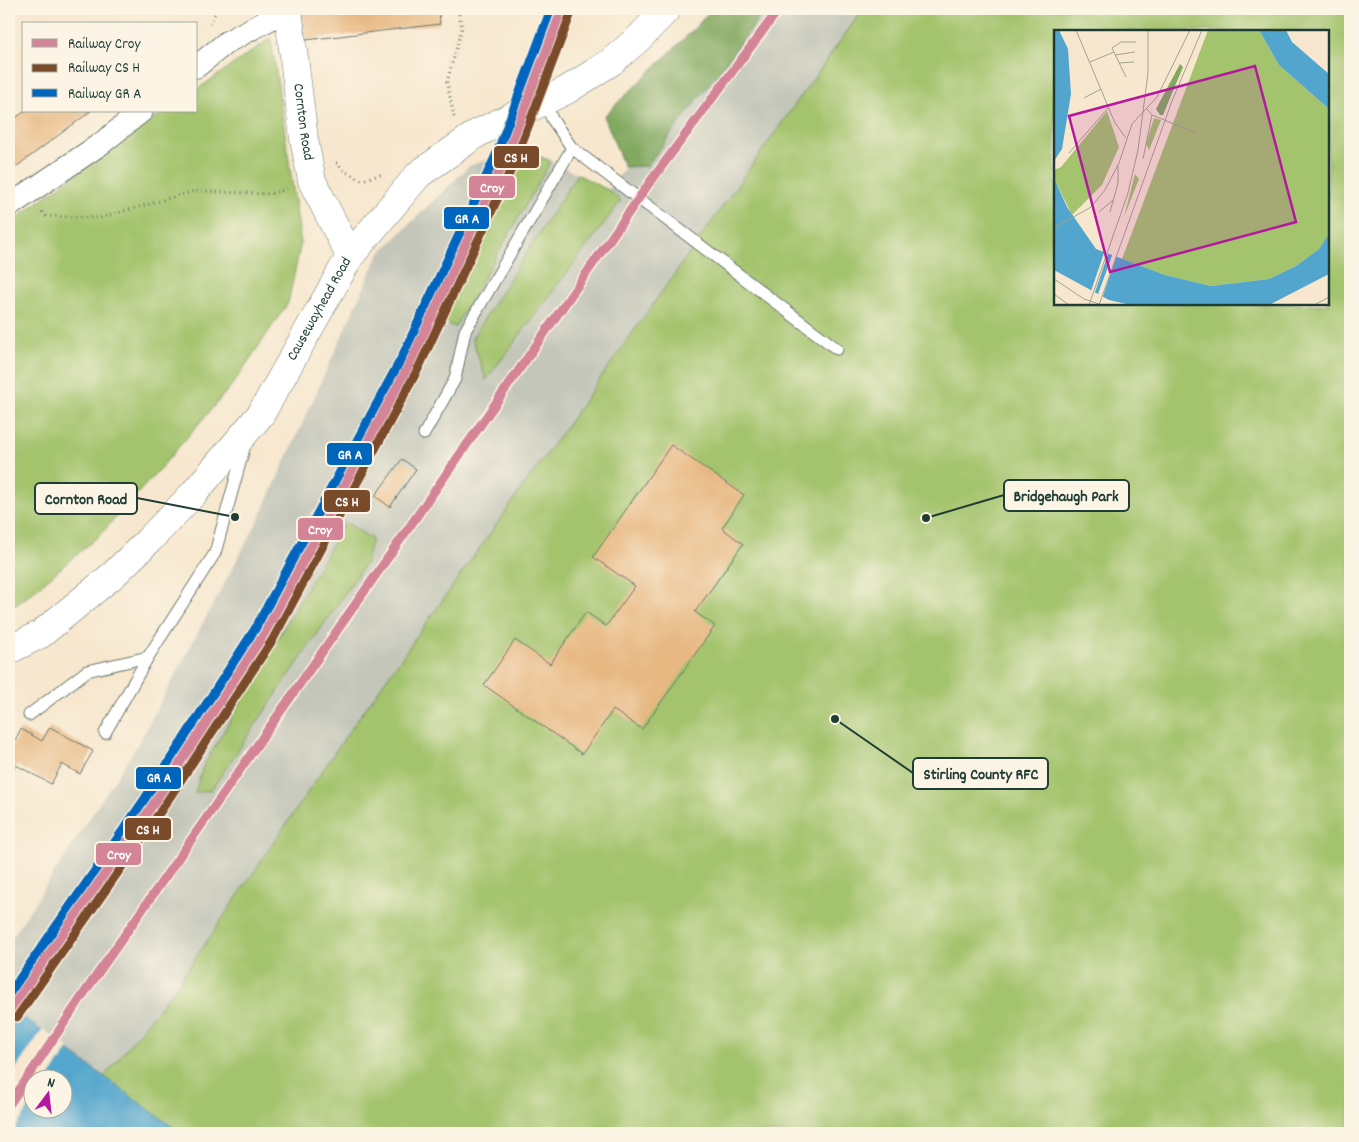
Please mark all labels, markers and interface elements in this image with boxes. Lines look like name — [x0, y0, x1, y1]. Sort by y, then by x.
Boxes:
legend — [22, 22, 198, 112]
inset map — [1054, 30, 1329, 305]
text: Railway Croy — [68, 34, 142, 56]
text: Railway CS H — [68, 58, 140, 80]
street label: Cornton Road — [286, 82, 319, 162]
text: Railway GR A — [68, 84, 141, 106]
line badge: CS H — [493, 145, 540, 169]
text: CS H — [504, 149, 528, 169]
line badge: Croy — [468, 175, 516, 199]
text: Croy — [480, 179, 505, 199]
line badge: GR A — [443, 206, 490, 230]
text: GR A — [455, 210, 480, 230]
street label: Causewayhead Road — [282, 253, 358, 365]
line badge: GR A — [326, 442, 373, 466]
text: GR A — [338, 446, 363, 466]
callout: Bridgehaugh Park — [1004, 480, 1129, 511]
callout: Cornton Road — [35, 483, 137, 514]
text: Bridgehaugh Park — [1014, 486, 1119, 509]
text: Cornton Road — [45, 489, 127, 512]
line badge: CS H — [323, 489, 371, 513]
text: CS H — [335, 493, 359, 513]
line badge: Croy — [297, 517, 344, 541]
text: Croy — [308, 521, 333, 541]
callout: Stirling County RFC — [913, 758, 1048, 789]
text: Stirling County RFC — [924, 764, 1038, 787]
line badge: GR A — [135, 766, 182, 790]
text: GR A — [147, 769, 172, 789]
line badge: CS H — [124, 817, 172, 841]
text: CS H — [136, 821, 160, 841]
line badge: Croy — [95, 842, 142, 866]
text: Croy — [107, 846, 132, 866]
north arrow — [22, 1070, 72, 1120]
text: N — [45, 1073, 57, 1094]

